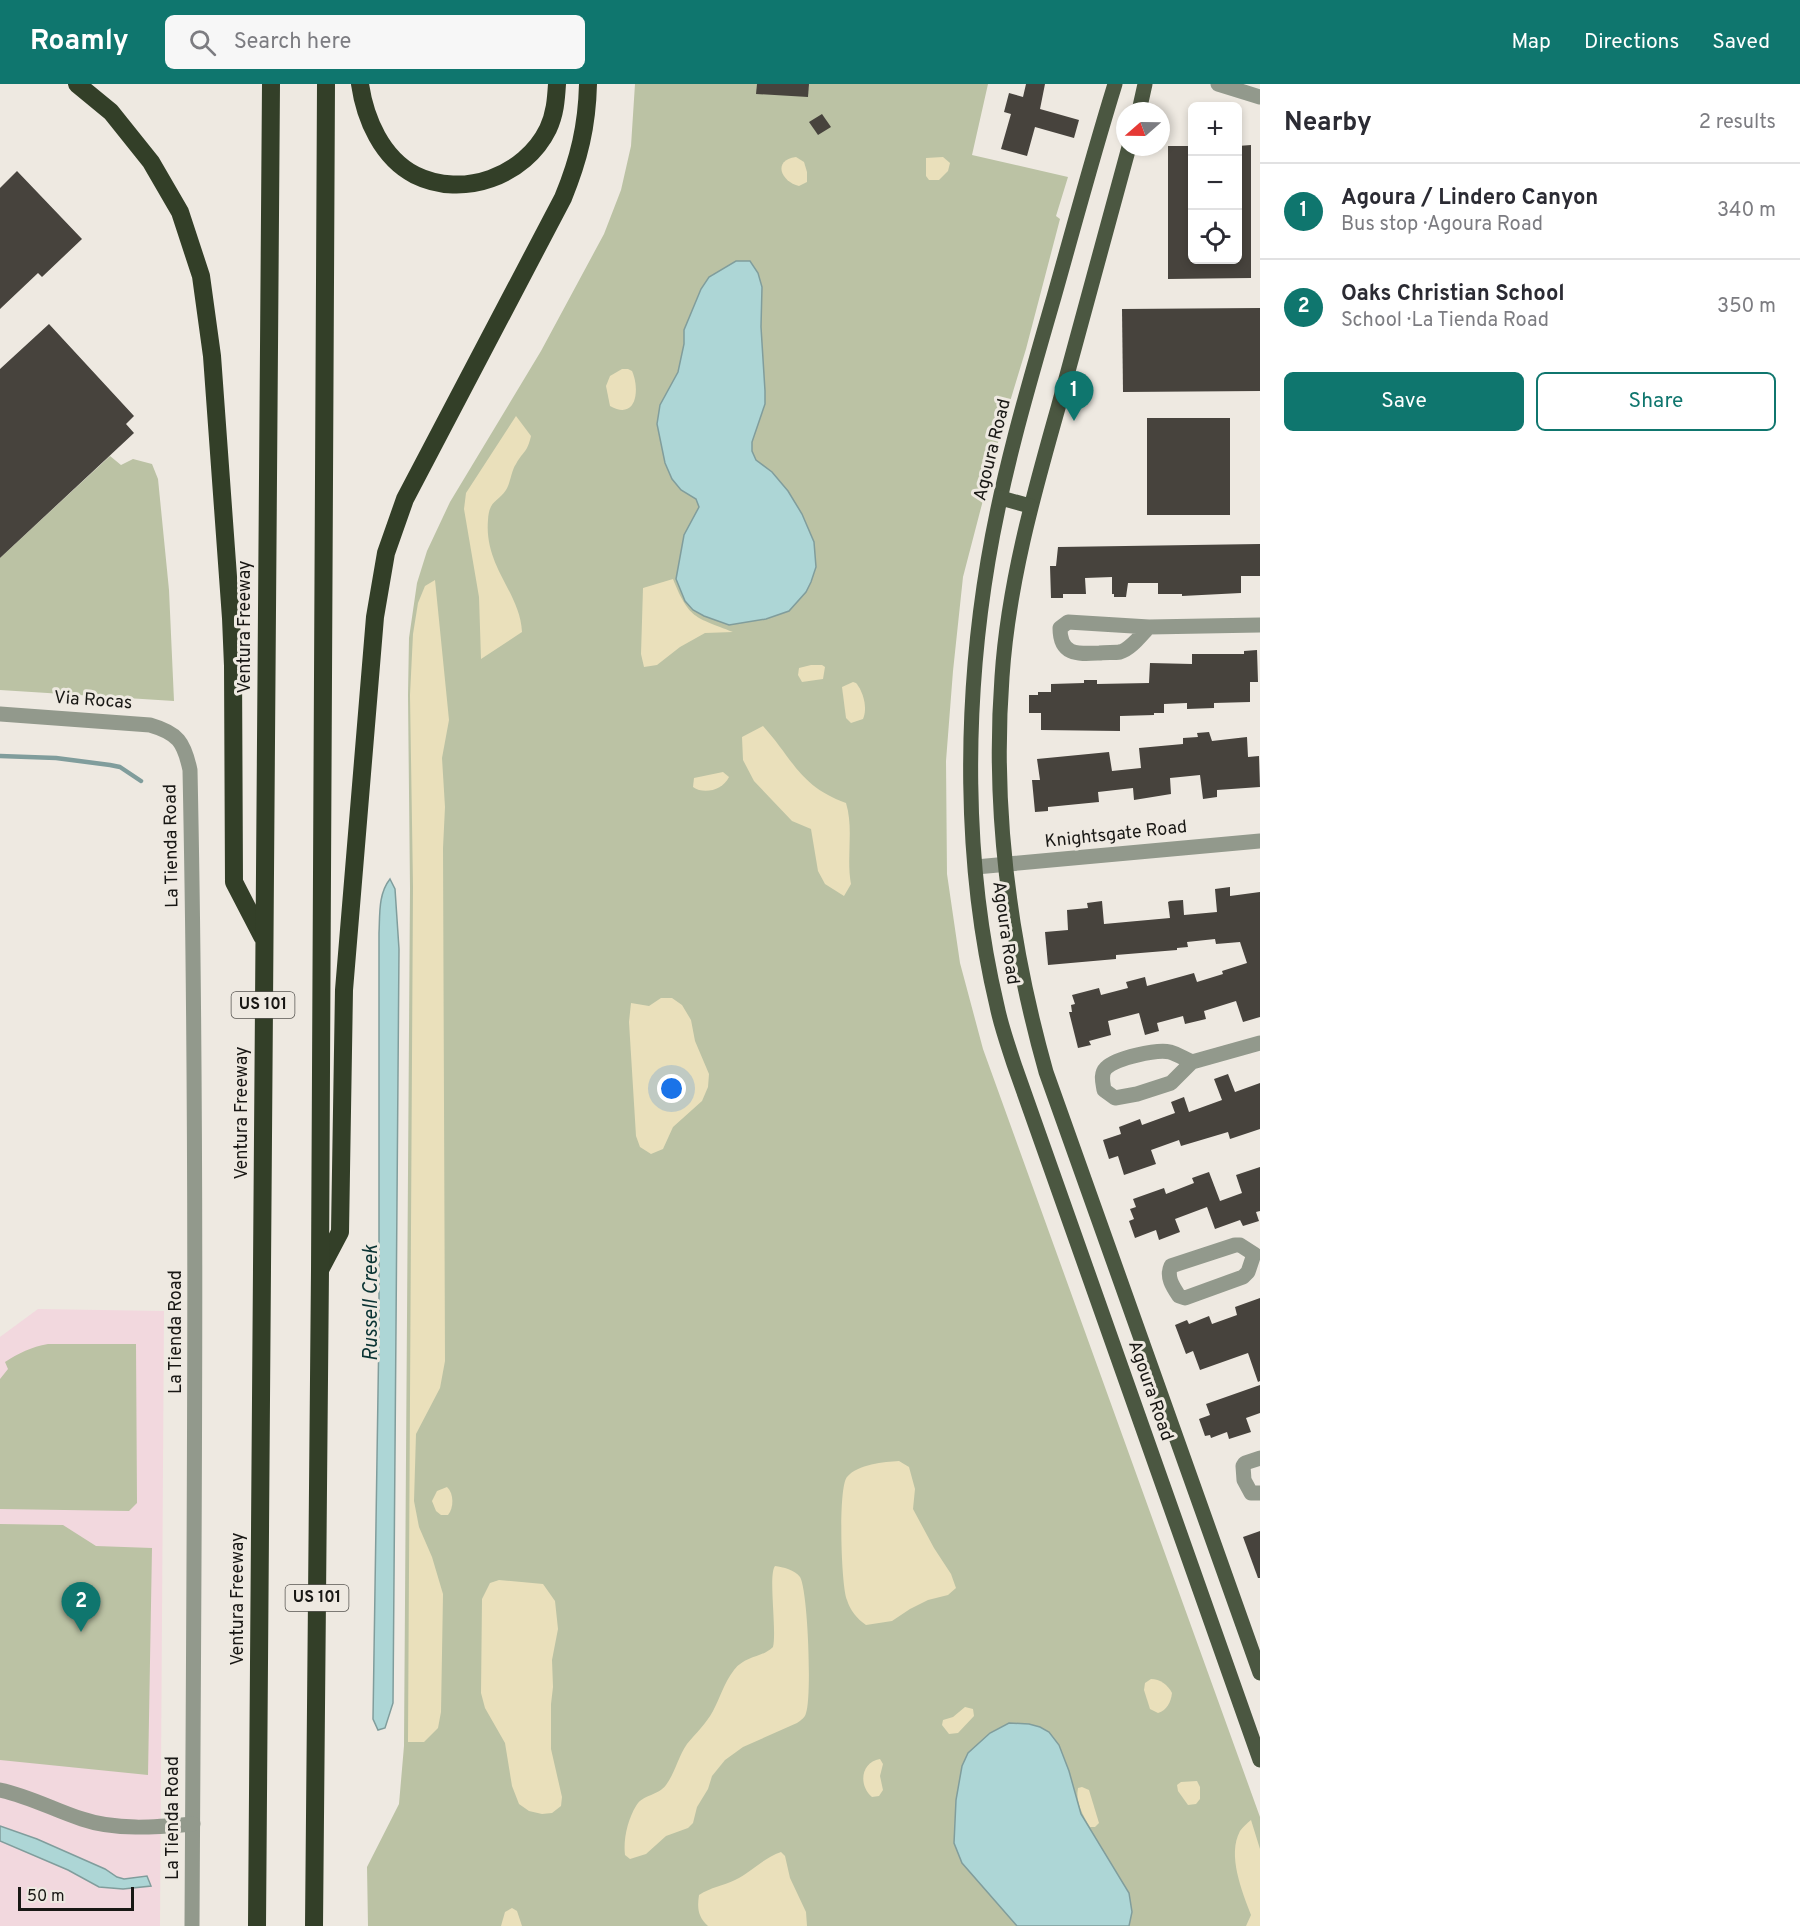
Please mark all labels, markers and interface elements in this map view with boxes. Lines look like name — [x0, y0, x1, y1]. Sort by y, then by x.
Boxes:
search box — [165, 15, 585, 69]
text: Roamly — [30, 24, 129, 60]
icon: search — [186, 26, 219, 59]
text: Search here — [234, 29, 351, 56]
text: Map — [1511, 29, 1551, 56]
text: Directions — [1584, 29, 1679, 56]
text: Saved — [1712, 29, 1770, 56]
north arrow — [1116, 102, 1170, 156]
map controls — [1188, 102, 1242, 264]
button: + — [1188, 102, 1242, 156]
text: Nearby — [1284, 107, 1372, 140]
text: 2 results — [1699, 110, 1776, 136]
button: − — [1188, 156, 1242, 210]
text: Agoura / Lindero Canyon — [1341, 185, 1598, 212]
text: 1 — [1300, 198, 1308, 224]
text: 340 m — [1717, 198, 1776, 224]
button: locate — [1188, 210, 1242, 264]
text: Bus stop · Agoura Road — [1341, 212, 1543, 238]
text: Oaks Christian School — [1341, 281, 1565, 308]
text: 2 — [1297, 294, 1310, 320]
text: 350 m — [1717, 294, 1776, 320]
text: School · La Tienda Road — [1341, 308, 1549, 334]
pin: 1 — [1054, 372, 1094, 421]
button: Save — [1284, 372, 1524, 431]
button: Share — [1536, 372, 1776, 431]
street label: Agoura Road — [969, 397, 1017, 503]
street label: Ventura Freeway — [234, 560, 257, 694]
street label: Via Rocas — [53, 687, 133, 715]
street label: La Tienda Road — [159, 784, 185, 908]
street label: Knightsgate Road — [1044, 816, 1188, 854]
street label: Agoura Road — [986, 880, 1024, 986]
road number: US 101 — [232, 992, 294, 1018]
street label: Ventura Freeway — [231, 1046, 254, 1180]
your location — [657, 1074, 686, 1103]
water label: Russell Creek — [359, 1244, 385, 1361]
street label: La Tienda Road — [165, 1270, 188, 1394]
street label: Agoura Road — [1122, 1338, 1178, 1444]
street label: Ventura Freeway — [227, 1532, 250, 1666]
pin: 2 — [62, 1582, 100, 1632]
road number: US 101 — [286, 1585, 348, 1611]
street label: La Tienda Road — [162, 1756, 185, 1880]
scale bar — [18, 1884, 134, 1912]
text: 50 m — [27, 1887, 65, 1907]

